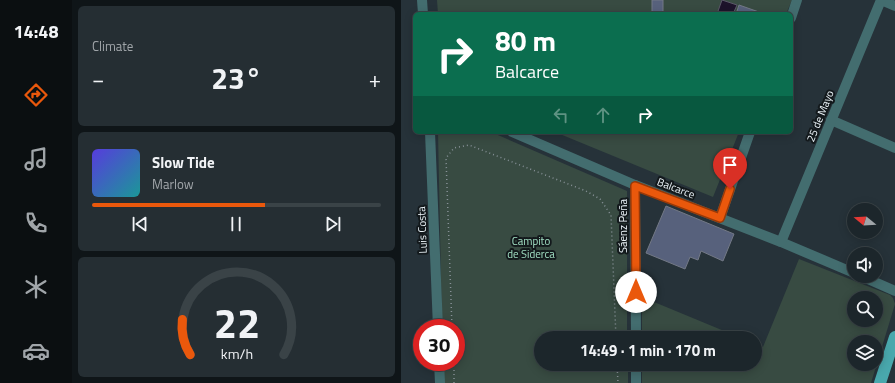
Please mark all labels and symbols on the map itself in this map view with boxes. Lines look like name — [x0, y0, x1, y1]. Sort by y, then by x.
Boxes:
street label: 25 de Mayo — [802, 88, 838, 144]
pin — [713, 148, 747, 189]
street label: Balcarce — [655, 174, 698, 203]
street label: Sáenz Peña — [615, 199, 631, 253]
north arrow — [847, 203, 883, 239]
street label: Luis Costa — [413, 206, 431, 254]
park label: Campito de Siderca — [507, 233, 555, 262]
position arrow — [615, 271, 657, 313]
speed limit sign: 30 — [413, 319, 465, 371]

